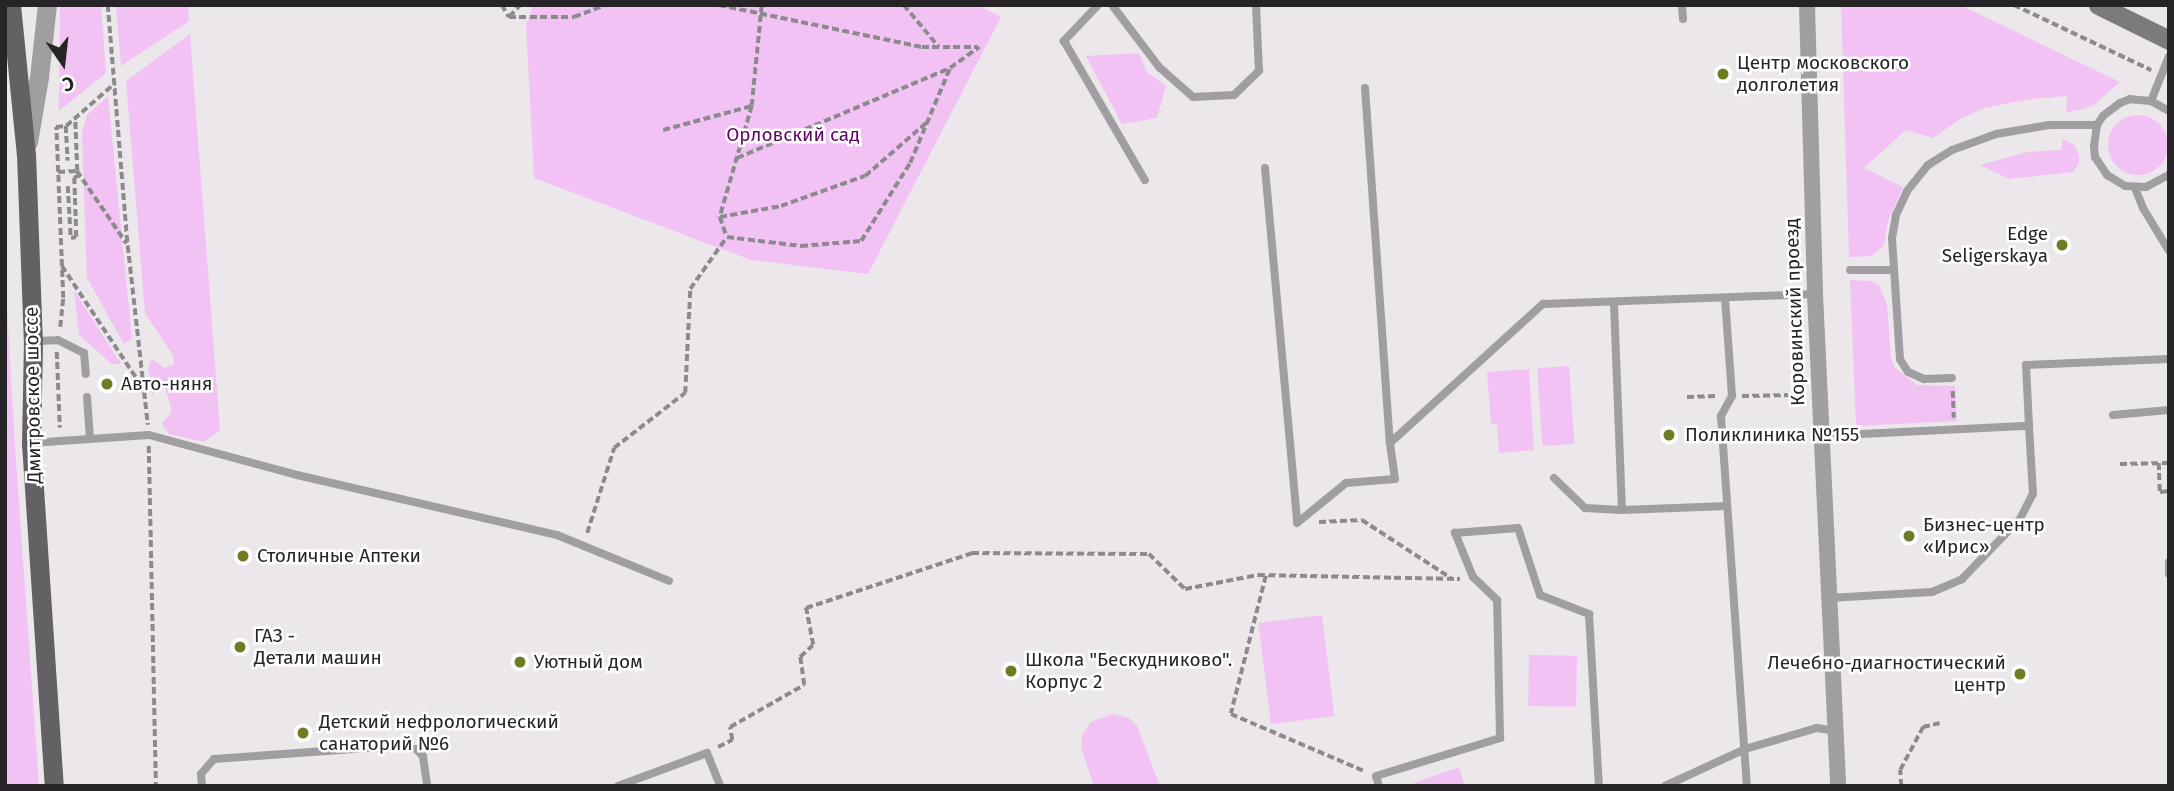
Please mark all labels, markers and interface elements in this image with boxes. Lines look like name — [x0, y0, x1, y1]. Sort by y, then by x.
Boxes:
north arrow — [28, 28, 98, 98]
place label: Центр московского долголетия — [1737, 52, 1909, 96]
marker: Центр московского долголетия — [1715, 66, 1731, 82]
text: С — [60, 71, 76, 96]
park label: Орловский сад — [726, 124, 860, 146]
street label: Коровинский проезд — [1780, 218, 1810, 406]
place label: Edge Seligerskaya — [1942, 223, 2048, 267]
marker: Edge Seligerskaya — [2054, 237, 2070, 253]
street label: Дмитровское шоссе — [20, 306, 46, 484]
place label: Авто-няня — [121, 373, 213, 395]
marker: Авто-няня — [99, 376, 115, 392]
place label: Поликлиника №155 — [1685, 424, 1859, 446]
marker: Поликлиника №155 — [1659, 425, 1679, 445]
place label: Бизнес-центр «Ирис» — [1923, 514, 2045, 558]
marker: Бизнес-центр «Ирис» — [1901, 528, 1917, 544]
place label: Столичные Аптеки — [257, 545, 421, 567]
marker: Столичные Аптеки — [235, 548, 251, 564]
place label: ГАЗ - Детали машин — [254, 625, 382, 669]
marker: ГАЗ - Детали машин — [232, 639, 248, 655]
place label: Школа "Бескудниково". Корпус 2 — [1025, 649, 1232, 693]
place label: Уютный дом — [534, 651, 643, 673]
place label: Лечебно-диагностический центр — [1767, 652, 2006, 696]
marker: Уютный дом — [512, 654, 528, 670]
marker: Школа "Бескудниково". Корпус 2 — [1003, 663, 1019, 679]
marker: Лечебно-диагностический центр — [2012, 666, 2028, 682]
place label: Детский нефрологический санаторий №6 — [319, 711, 559, 755]
marker: Детский нефрологический санаторий №6 — [293, 723, 313, 743]

